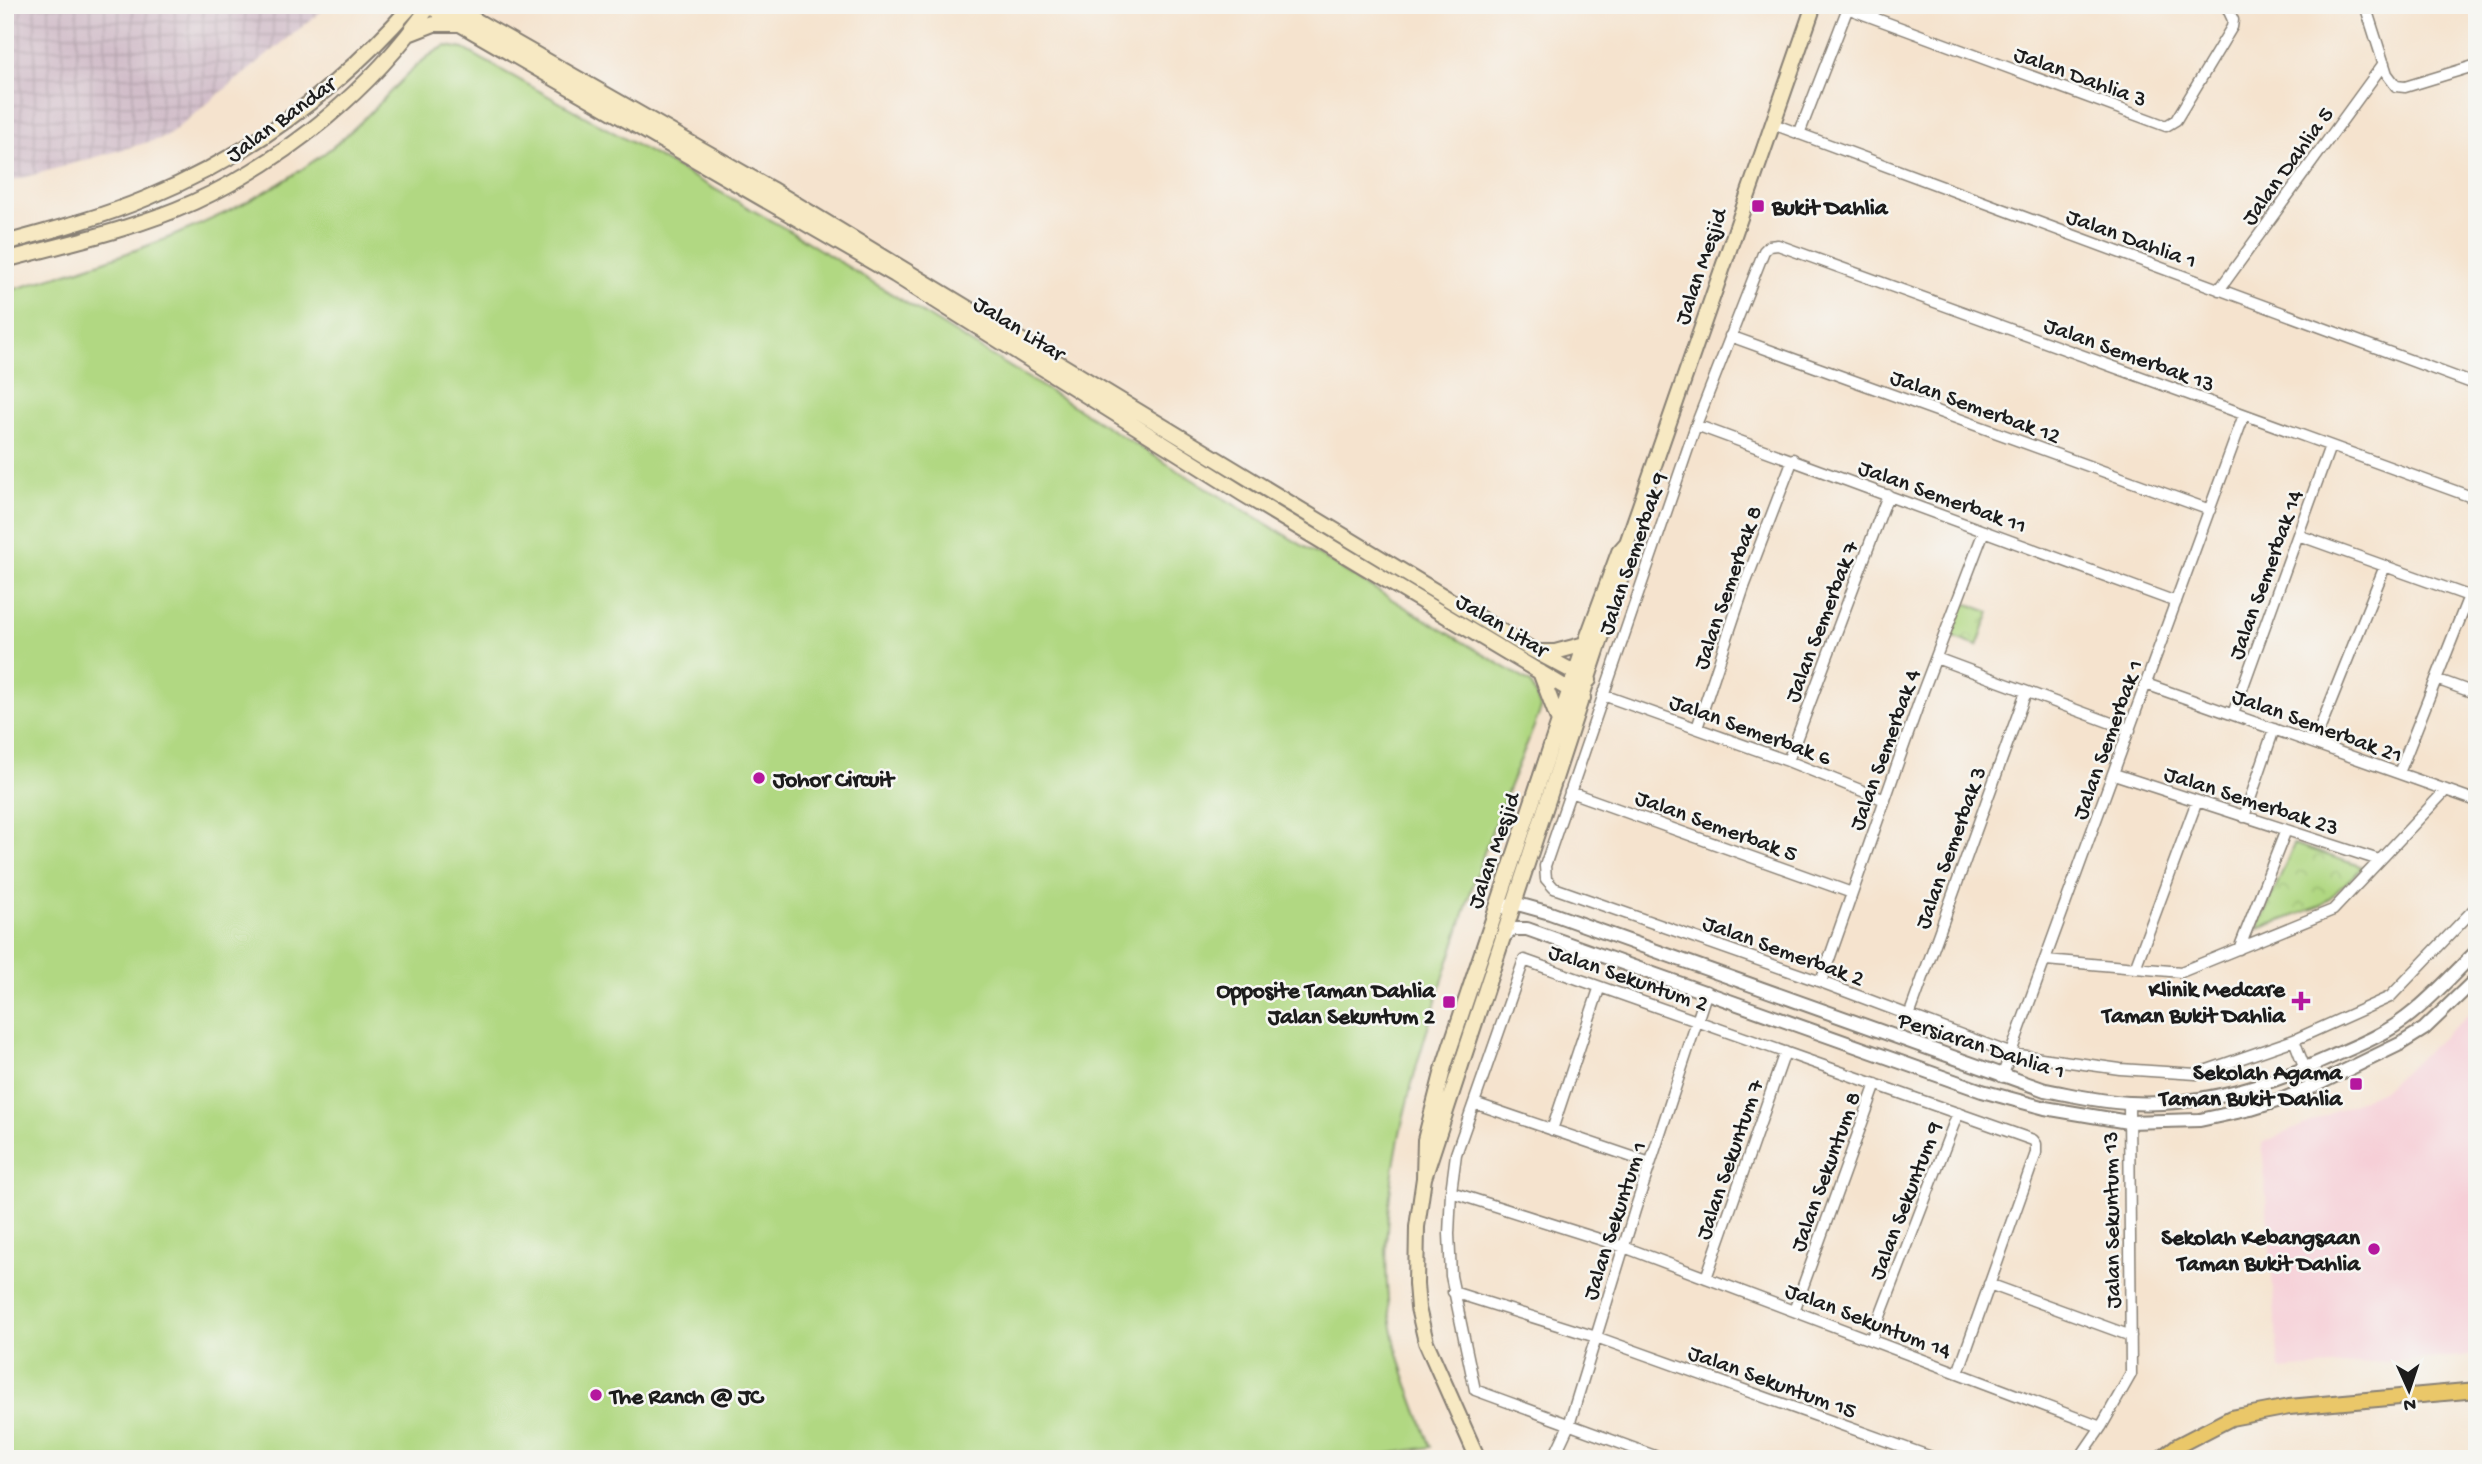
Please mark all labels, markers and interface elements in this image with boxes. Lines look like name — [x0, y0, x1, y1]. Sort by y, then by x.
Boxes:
street label: Jalan Dahlia 3 — [2010, 42, 2150, 115]
street label: Jalan Bandar — [222, 71, 344, 170]
street label: Jalan Dahlia 5 — [2237, 103, 2341, 231]
place label: Bukit Dahlia — [1771, 196, 1889, 223]
marker: Bukit Dahlia — [1750, 198, 1766, 214]
street label: Jalan Mesjid — [1670, 204, 1735, 329]
street label: Jalan Dahlia 1 — [2062, 204, 2200, 276]
street label: Jalan Litar — [967, 291, 1070, 370]
street label: Jalan Semerbak 13 — [2040, 313, 2218, 400]
street label: Jalan Semerbak 12 — [1886, 365, 2064, 452]
street label: Jalan Semerbak 11 — [1854, 455, 2030, 541]
street label: Jalan Semerbak 9 — [1594, 469, 1675, 639]
street label: Jalan Semerbak 14 — [2224, 486, 2311, 664]
street label: Jalan Semerbak 8 — [1689, 503, 1770, 674]
street label: Jalan Semerbak 7 — [1780, 537, 1867, 707]
street label: Jalan Litar — [1450, 589, 1554, 666]
street label: Jalan Semerbak 1 — [2068, 657, 2151, 824]
street label: Jalan Semerbak 4 — [1845, 666, 1928, 834]
street label: Jalan Semerbak 21 — [2228, 684, 2406, 771]
street label: Jalan Semerbak 6 — [1665, 689, 1835, 773]
street label: Jalan Semerbak 23 — [2160, 761, 2342, 843]
street label: Jalan Semerbak 3 — [1910, 763, 1994, 933]
place label: Johor Circuit — [772, 768, 896, 795]
marker: Johor Circuit — [751, 770, 767, 786]
street label: Jalan Semerbak 5 — [1631, 785, 1801, 869]
street label: Jalan Mesjid — [1463, 788, 1528, 913]
street label: Jalan Semerbak 2 — [1698, 911, 1867, 994]
street label: Jalan Sekuntum 2 — [1545, 939, 1711, 1019]
place label: Klinik Medcare Taman Bukit Dahlia — [2100, 978, 2286, 1031]
place label: Opposite Taman Dahlia Jalan Sekuntum 2 — [1216, 979, 1436, 1032]
marker: Klinik Medcare Taman Bukit Dahlia — [2291, 991, 2311, 1011]
marker: Opposite Taman Dahlia Jalan Sekuntum 2 — [1441, 994, 1457, 1010]
street label: Persiaran Dahlia 1 — [1893, 1007, 2068, 1087]
place label: Sekolah Agama Taman Bukit Dahlia — [2157, 1061, 2343, 1114]
street label: Jalan Sekuntum 7 — [1691, 1076, 1772, 1244]
marker: Sekolah Agama Taman Bukit Dahlia — [2348, 1076, 2364, 1092]
street label: Jalan Sekuntum 8 — [1786, 1089, 1869, 1256]
street label: Jalan Sekuntum 9 — [1865, 1118, 1950, 1284]
street label: Jalan Sekuntum 13 — [2098, 1131, 2129, 1309]
street label: Jalan Sekuntum 1 — [1578, 1138, 1655, 1304]
place label: Sekolah Kebangsaan Taman Bukit Dahlia — [2161, 1226, 2361, 1279]
marker: Sekolah Kebangsaan Taman Bukit Dahlia — [2366, 1241, 2382, 1257]
street label: Jalan Sekuntum 14 — [1781, 1278, 1955, 1366]
street label: Jalan Sekuntum 15 — [1684, 1340, 1860, 1426]
north arrow — [2374, 1356, 2444, 1426]
place label: The Ranch @ JC — [608, 1385, 765, 1412]
marker: The Ranch @ JC — [588, 1387, 604, 1403]
text: N — [2403, 1392, 2417, 1415]

